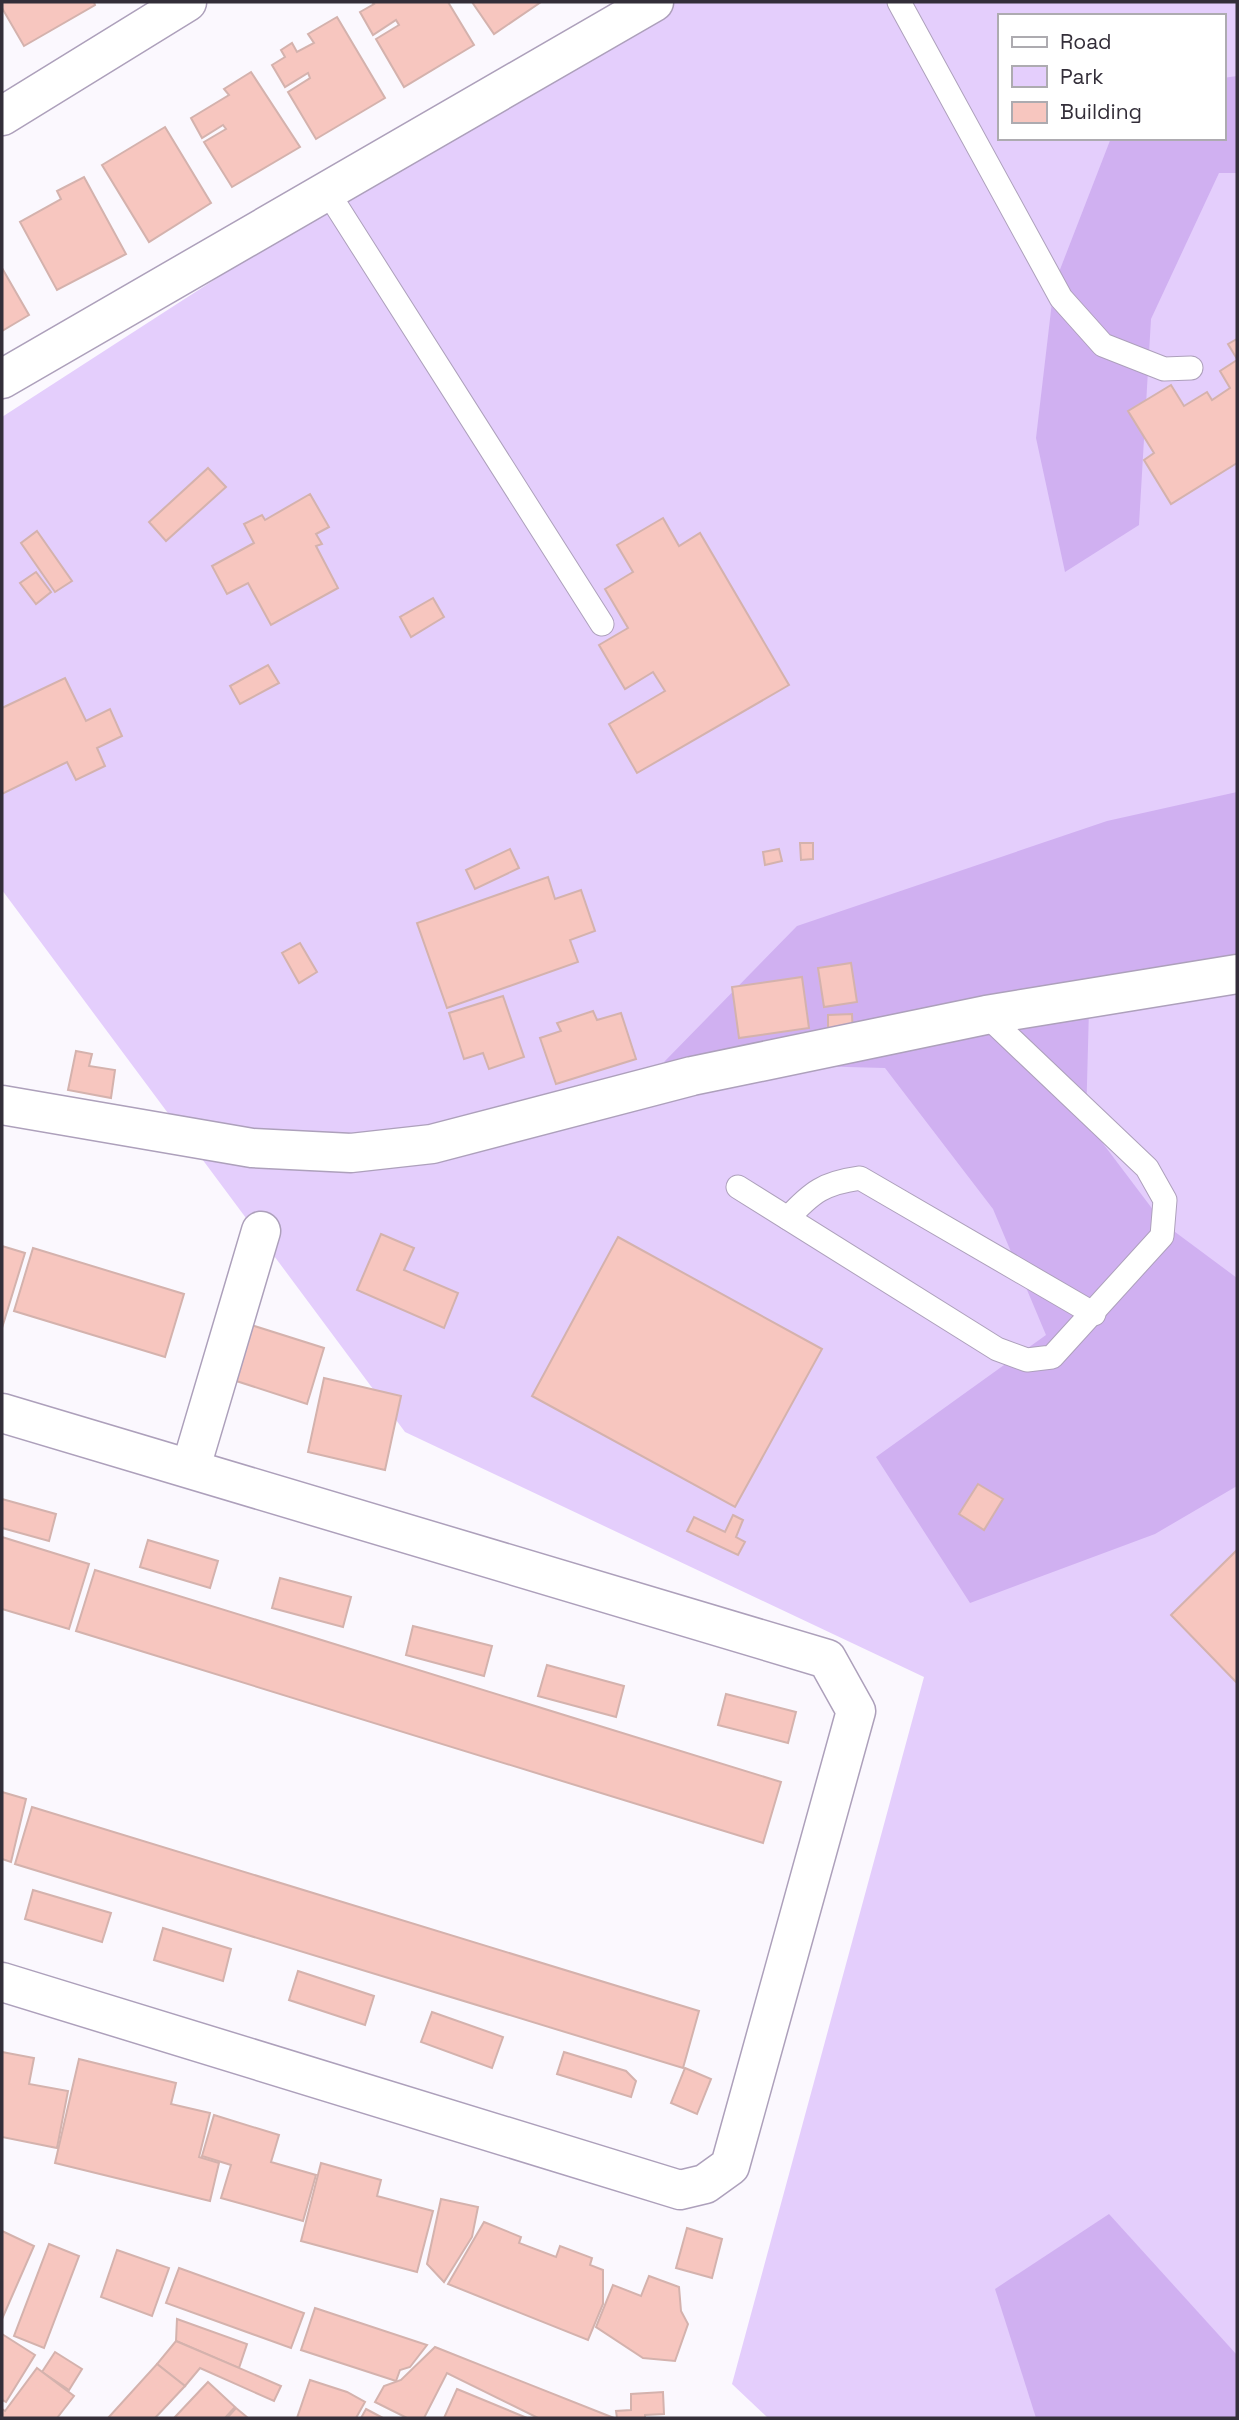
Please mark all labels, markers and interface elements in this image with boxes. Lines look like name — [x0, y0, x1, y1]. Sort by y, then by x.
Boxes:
legend — [998, 14, 1225, 140]
text: Road — [1060, 28, 1112, 55]
text: Park — [1060, 63, 1104, 90]
text: Building — [1060, 98, 1142, 125]

